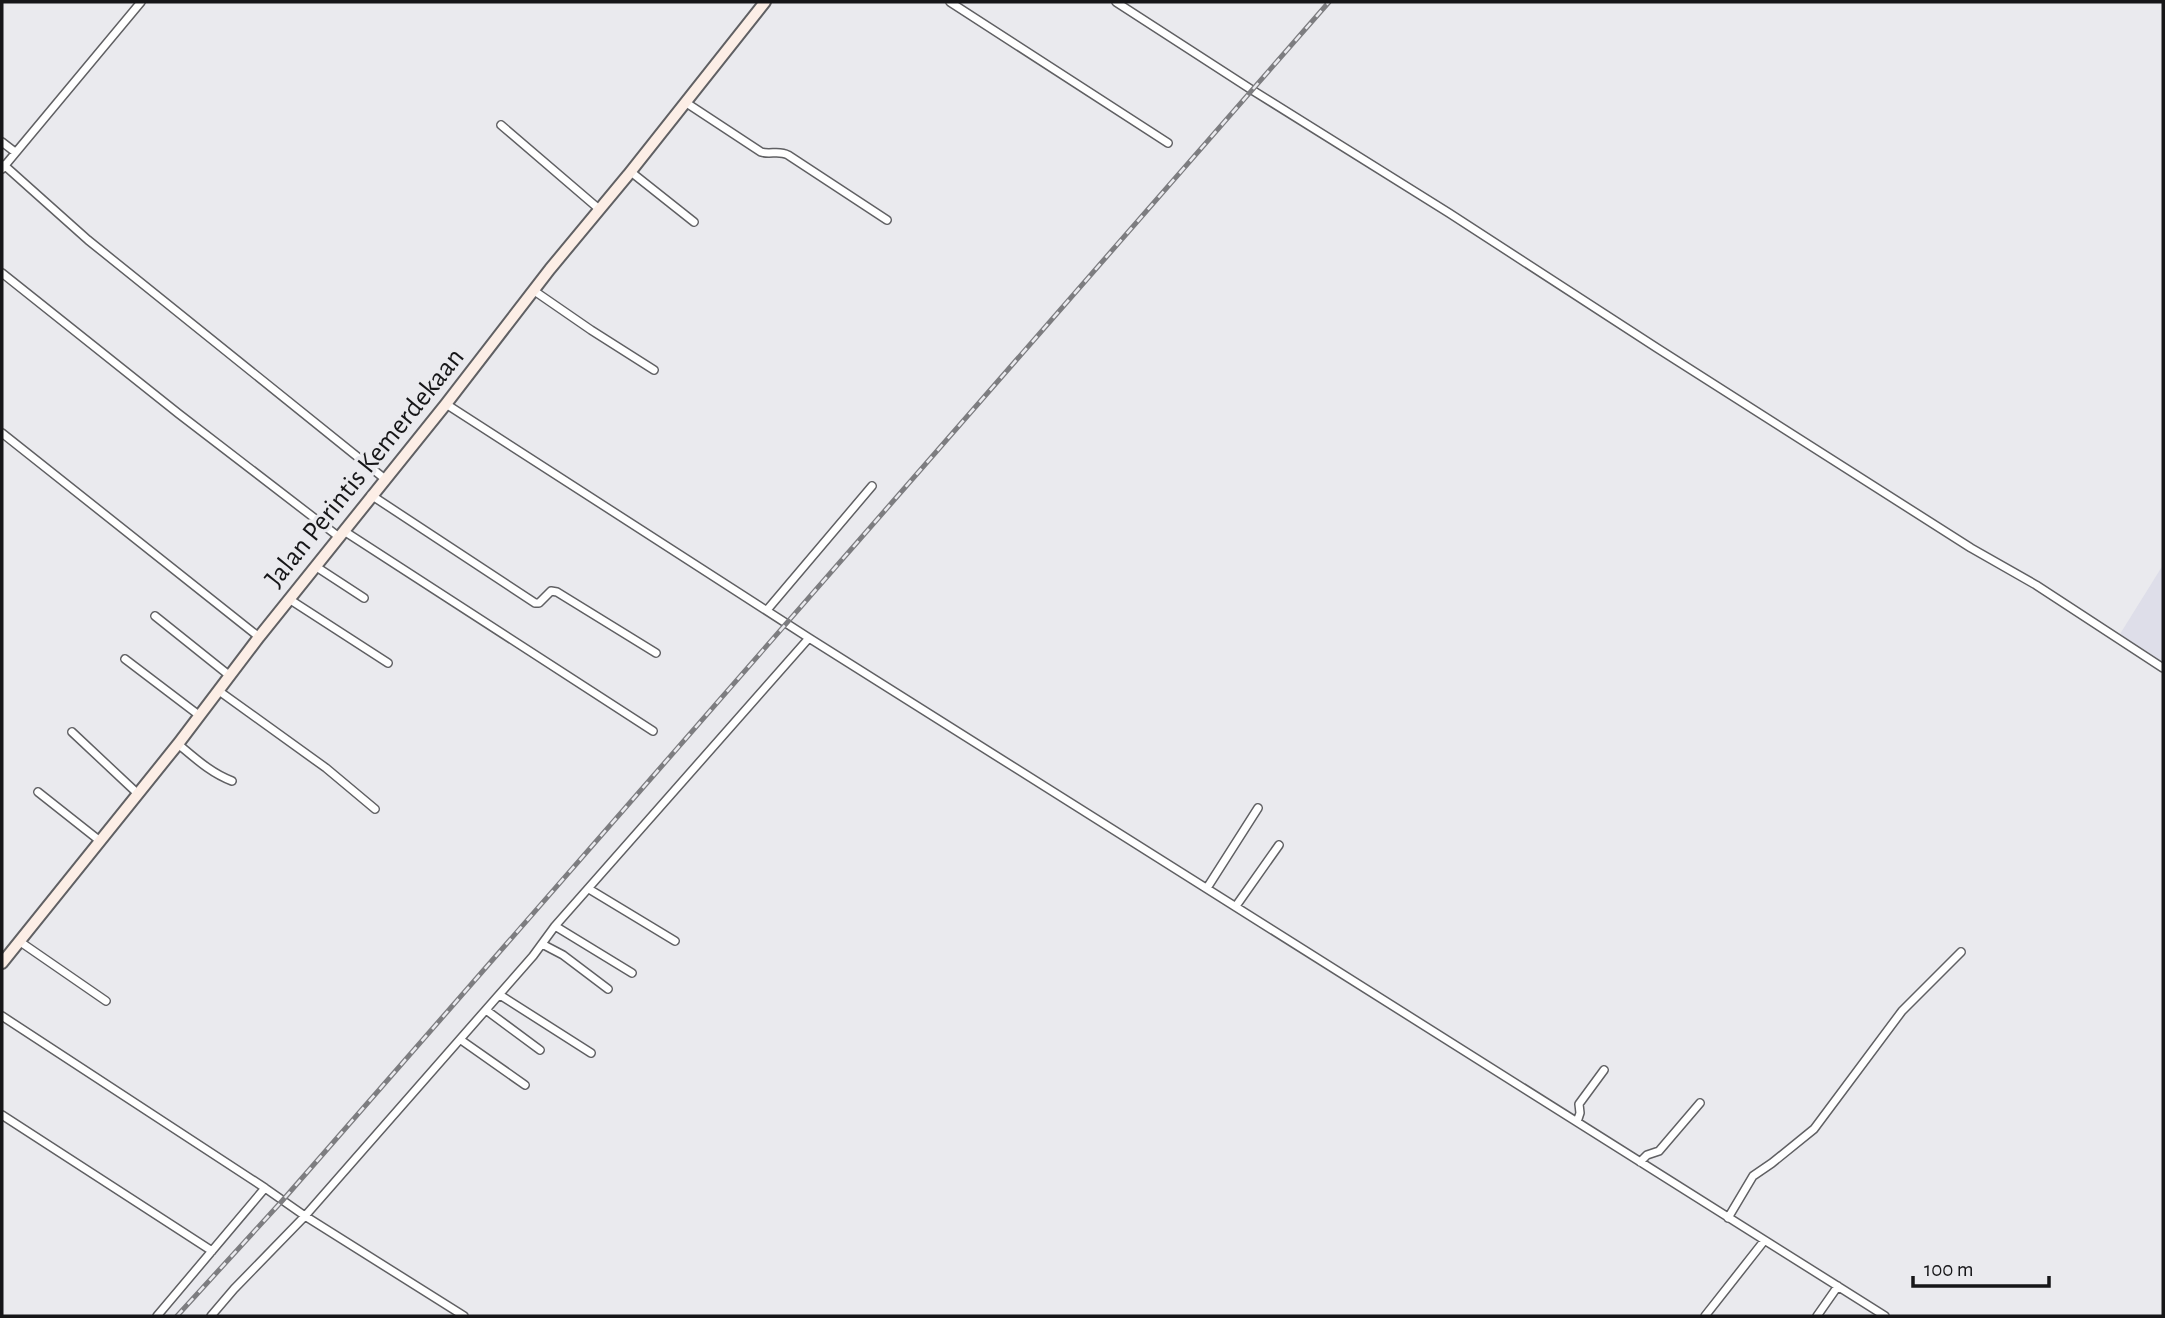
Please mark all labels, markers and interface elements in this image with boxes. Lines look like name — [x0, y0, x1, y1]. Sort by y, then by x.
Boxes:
street label: Jalan Perintis Kemerdekaan — [260, 343, 470, 593]
scale bar — [1913, 1244, 2050, 1288]
text: 100 m — [1924, 1259, 1974, 1280]

